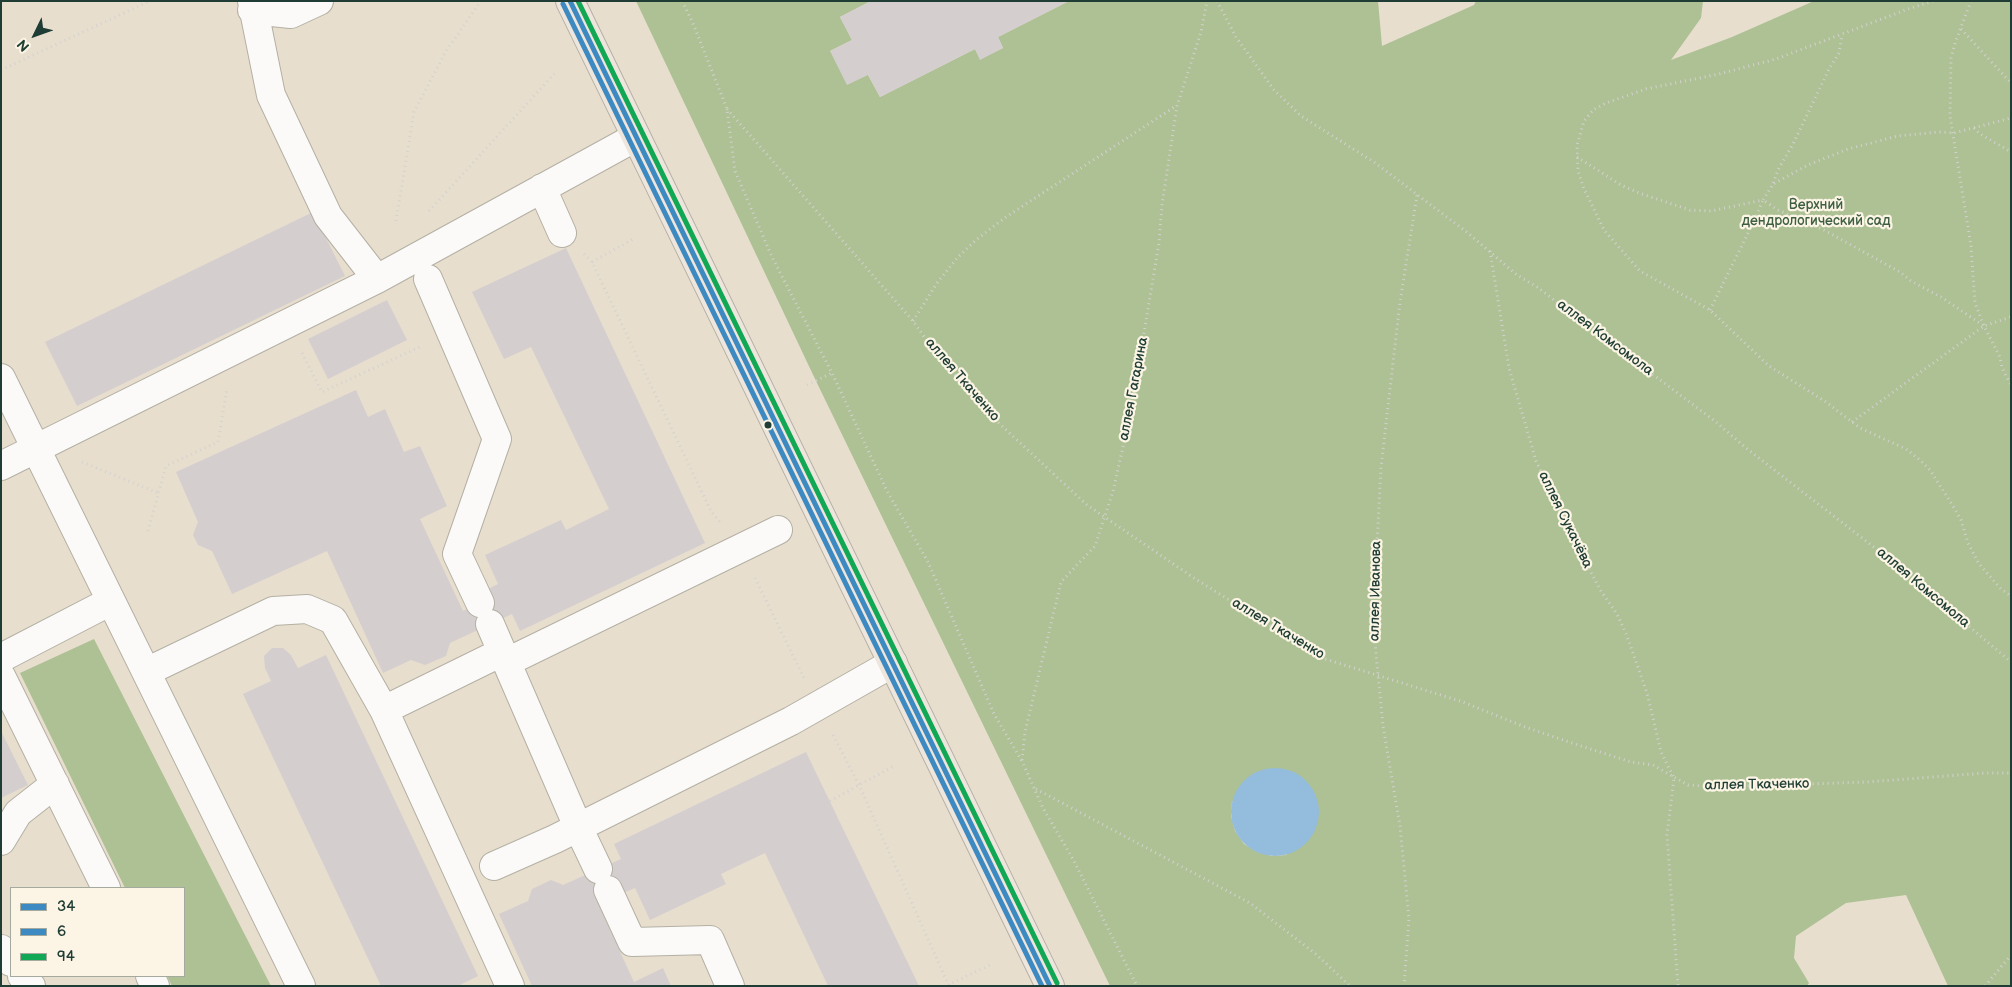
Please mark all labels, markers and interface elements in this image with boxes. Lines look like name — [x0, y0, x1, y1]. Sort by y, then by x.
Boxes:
north arrow — [10, 10, 60, 60]
text: N — [14, 36, 33, 55]
park label: Верхний дендрологический сад — [1742, 197, 1890, 230]
street label: аллея Комсомола — [1554, 296, 1656, 380]
street label: аллея Ткаченко — [921, 335, 1003, 425]
street label: аллея Гагарина — [1116, 336, 1152, 442]
unlabelled marker — [763, 420, 773, 430]
street label: аллея Сукачёва — [1534, 469, 1596, 571]
street label: аллея Иванова — [1367, 541, 1385, 641]
street label: аллея Комсомола — [1873, 544, 1973, 632]
street label: аллея Ткаченко — [1229, 595, 1327, 663]
street label: аллея Ткаченко — [1705, 776, 1809, 794]
legend — [10, 887, 185, 977]
text: 34 — [57, 897, 75, 916]
text: 6 — [57, 922, 66, 941]
text: 94 — [57, 947, 75, 966]

